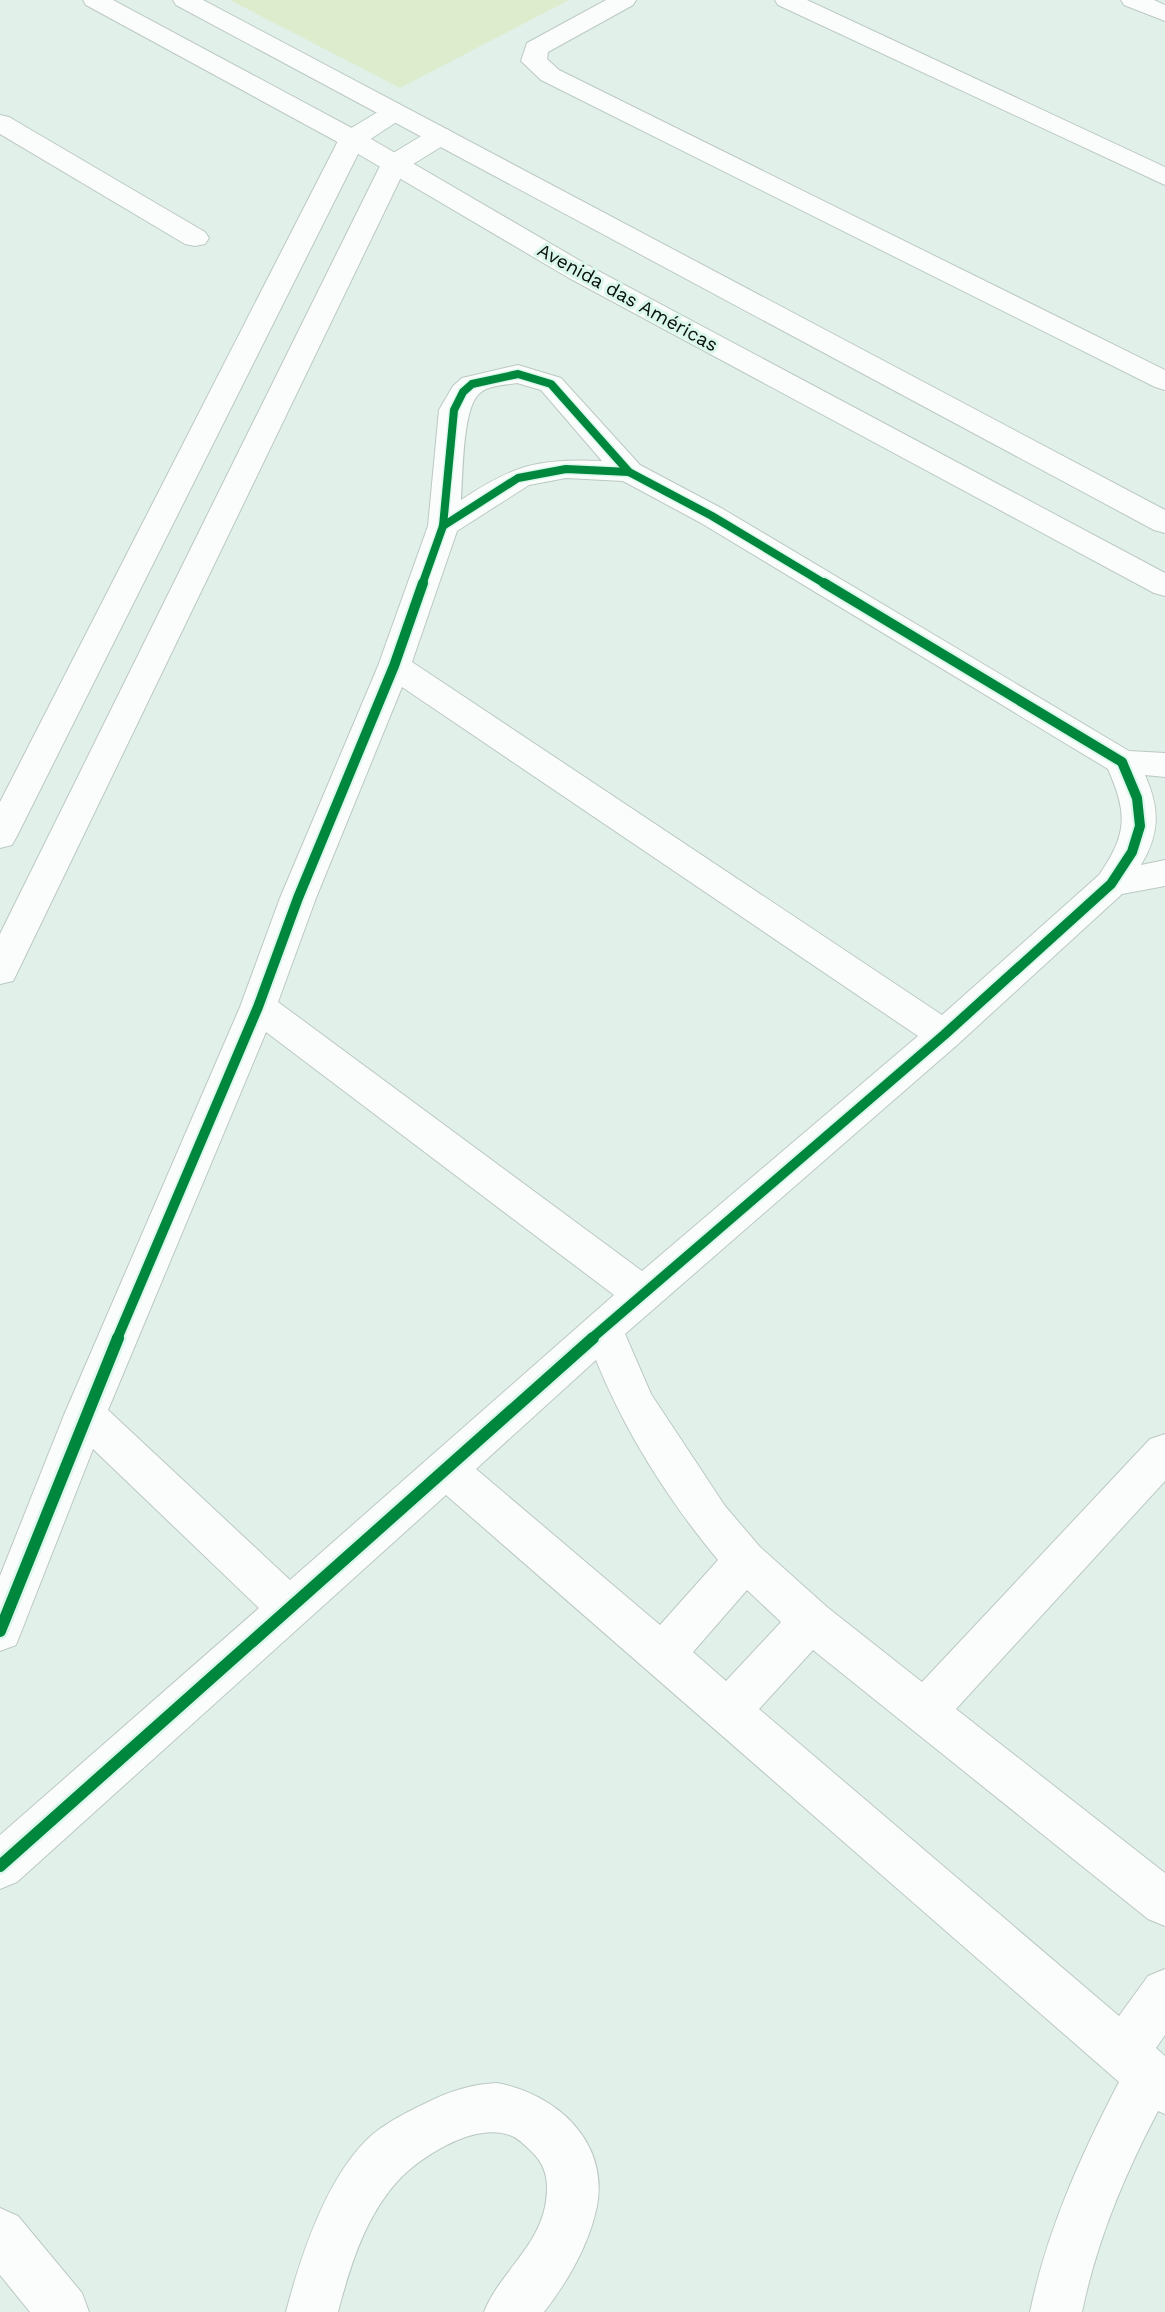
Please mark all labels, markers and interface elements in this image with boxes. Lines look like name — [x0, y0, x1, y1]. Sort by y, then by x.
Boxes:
street label: Avenida das Américas — [534, 238, 722, 357]

